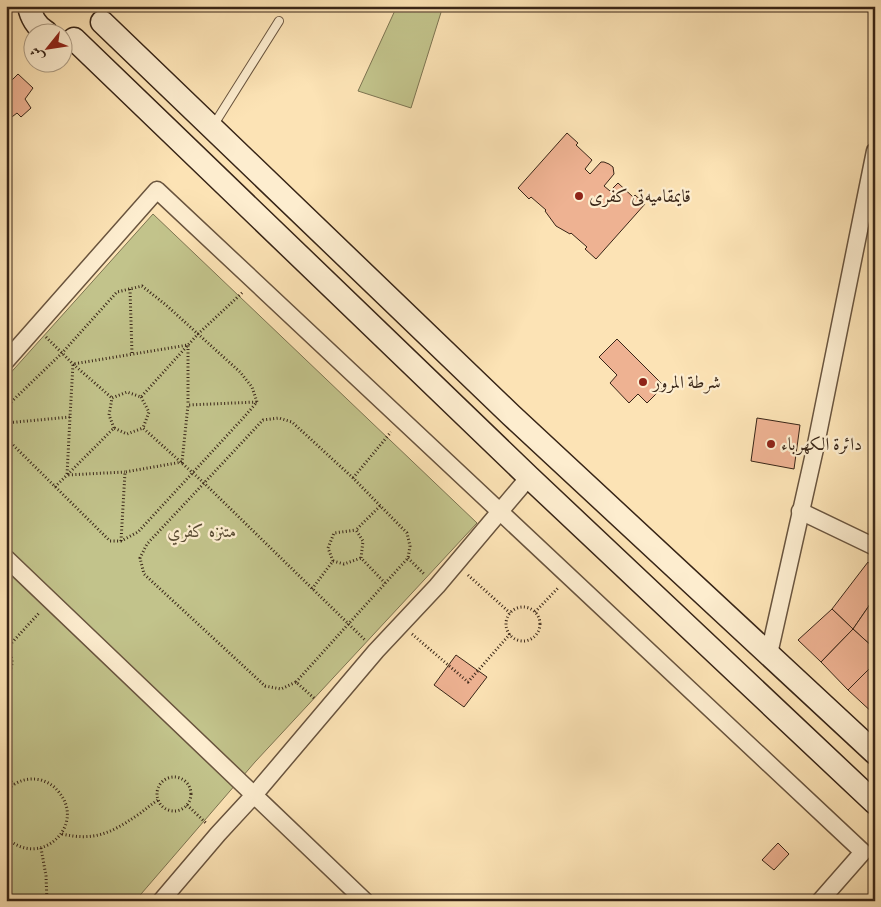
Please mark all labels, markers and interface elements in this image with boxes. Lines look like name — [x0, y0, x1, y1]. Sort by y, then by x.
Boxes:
north arrow — [22, 22, 72, 72]
text: ش — [26, 43, 50, 65]
place label: قایمقامیەتی کفری — [589, 185, 691, 210]
marker: قایمقامیەتی کفری — [573, 190, 585, 202]
place label: شرطة المرور — [651, 371, 721, 396]
marker: شرطة المرور — [637, 376, 649, 388]
place label: دائرة الكهرباء — [781, 433, 862, 458]
marker: دائرة الكهرباء — [765, 438, 777, 450]
park label: متنزه كفري — [167, 520, 237, 546]

